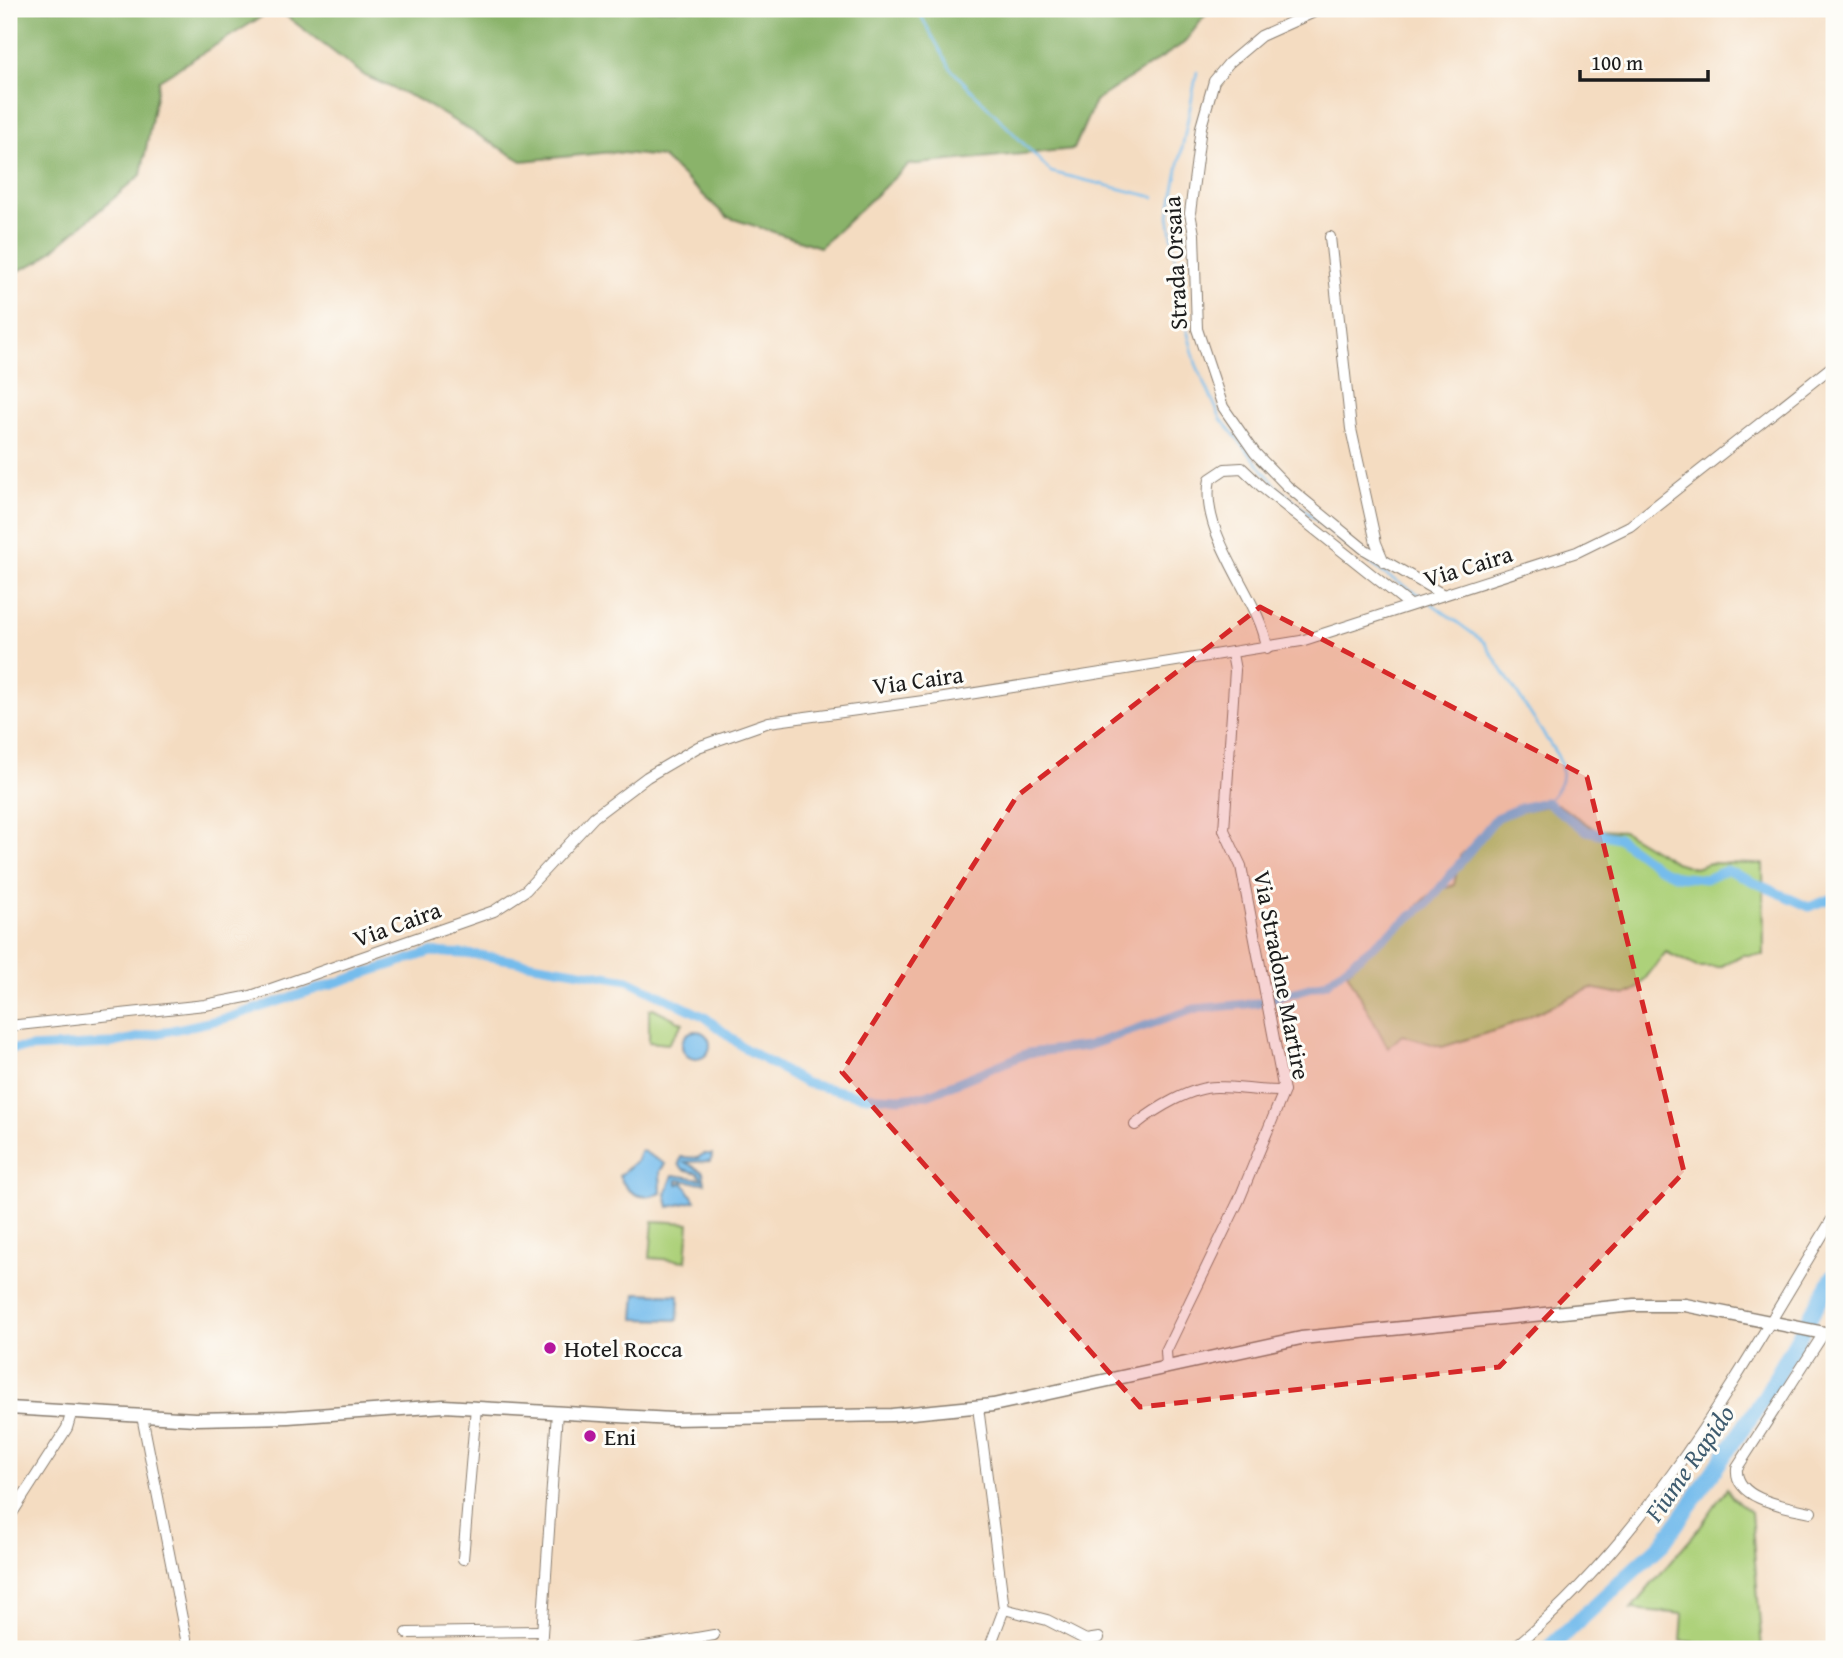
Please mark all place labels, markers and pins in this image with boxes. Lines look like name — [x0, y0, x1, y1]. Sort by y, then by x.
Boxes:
place label: Hotel Rocca — [564, 1331, 683, 1366]
marker: Hotel Rocca — [542, 1340, 558, 1356]
place label: Eni — [604, 1419, 637, 1454]
marker: Eni — [582, 1428, 598, 1444]

